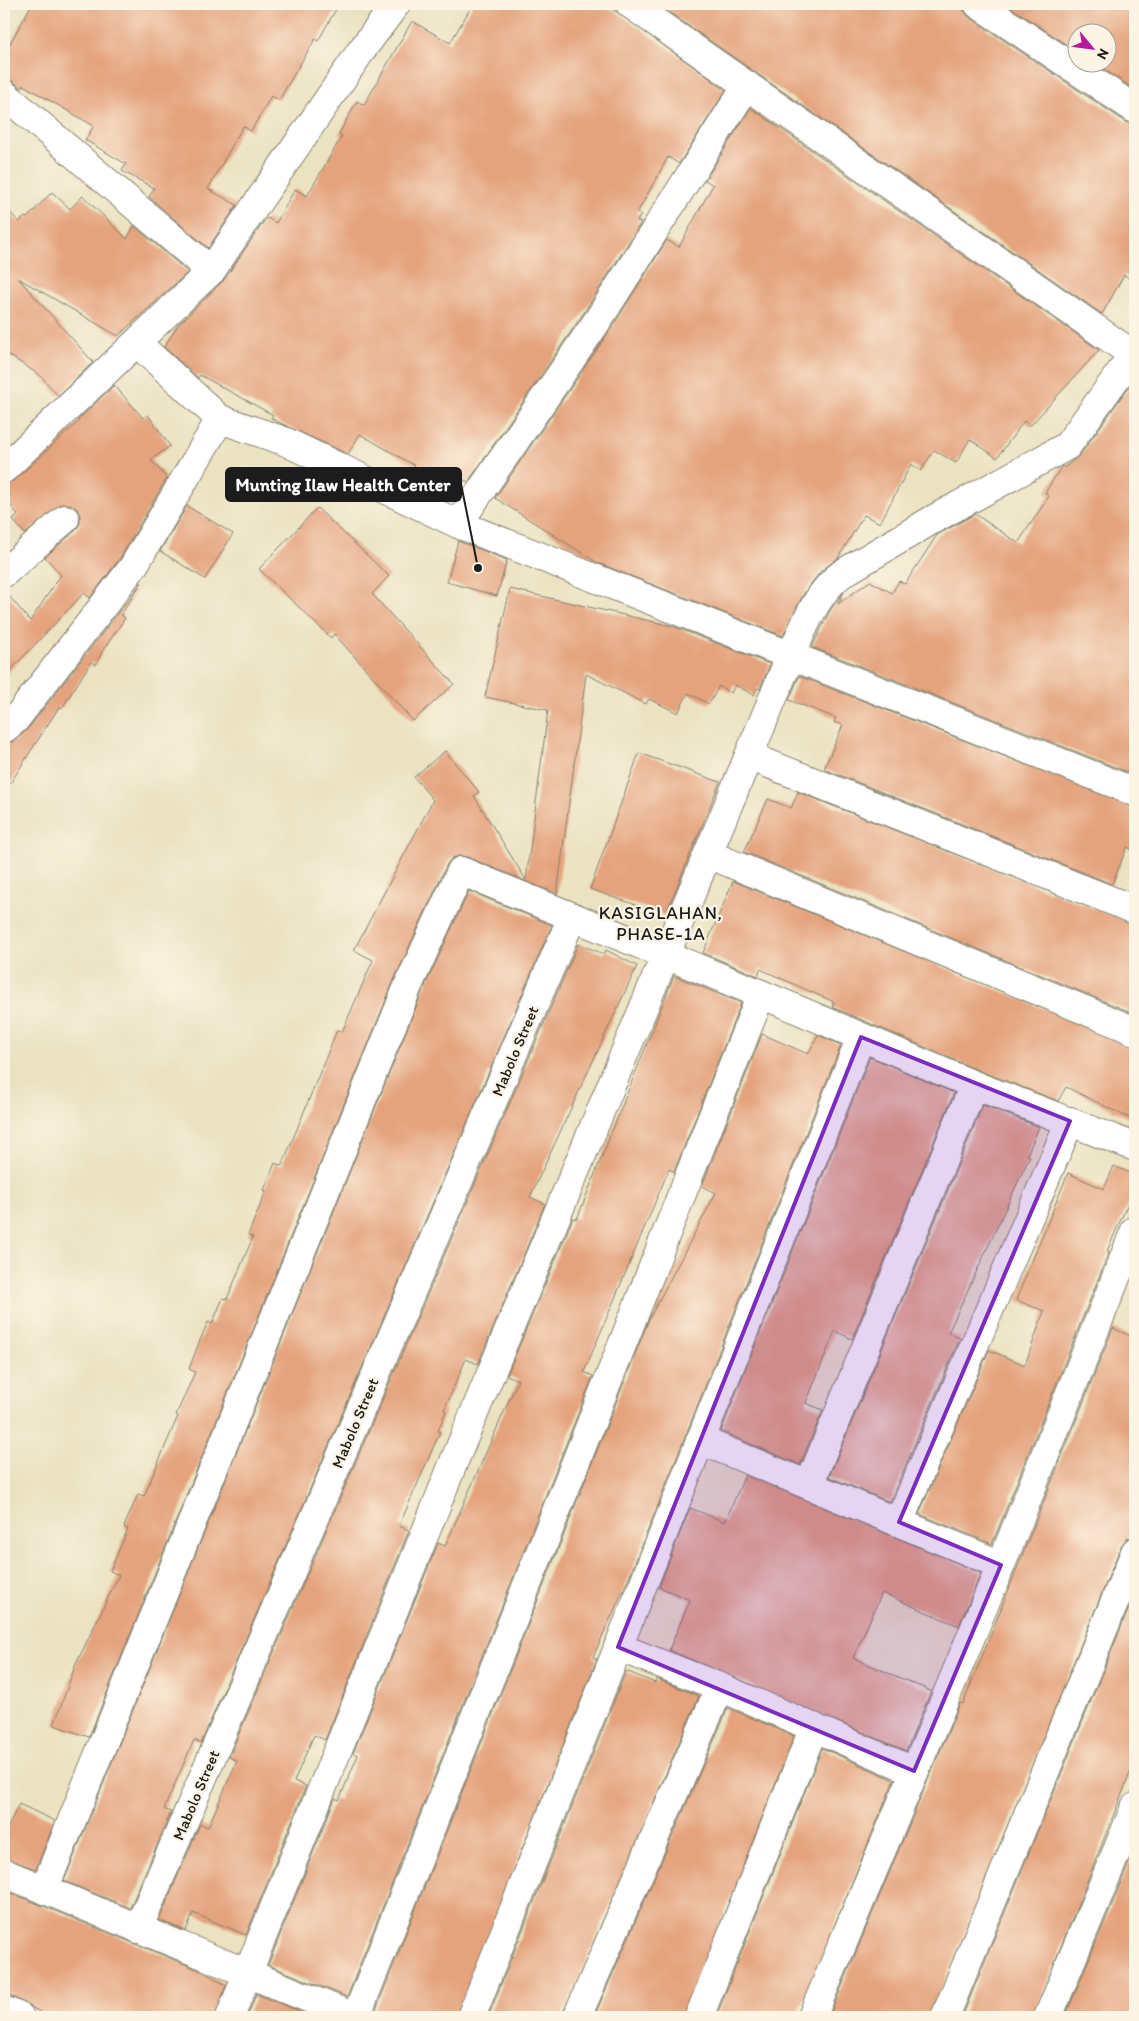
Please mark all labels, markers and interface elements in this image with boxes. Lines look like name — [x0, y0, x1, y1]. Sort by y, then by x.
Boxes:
north arrow — [1066, 22, 1116, 72]
text: N — [1093, 46, 1113, 62]
callout: Munting Ilaw Health Center — [226, 468, 461, 501]
text: Munting Ilaw Health Center — [236, 474, 451, 496]
district label: KASIGLAHAN, PHASE-1A — [599, 902, 723, 945]
street label: Mabolo Street — [487, 1003, 543, 1099]
street label: Mabolo Street — [327, 1375, 383, 1471]
street label: Mabolo Street — [168, 1747, 224, 1843]

